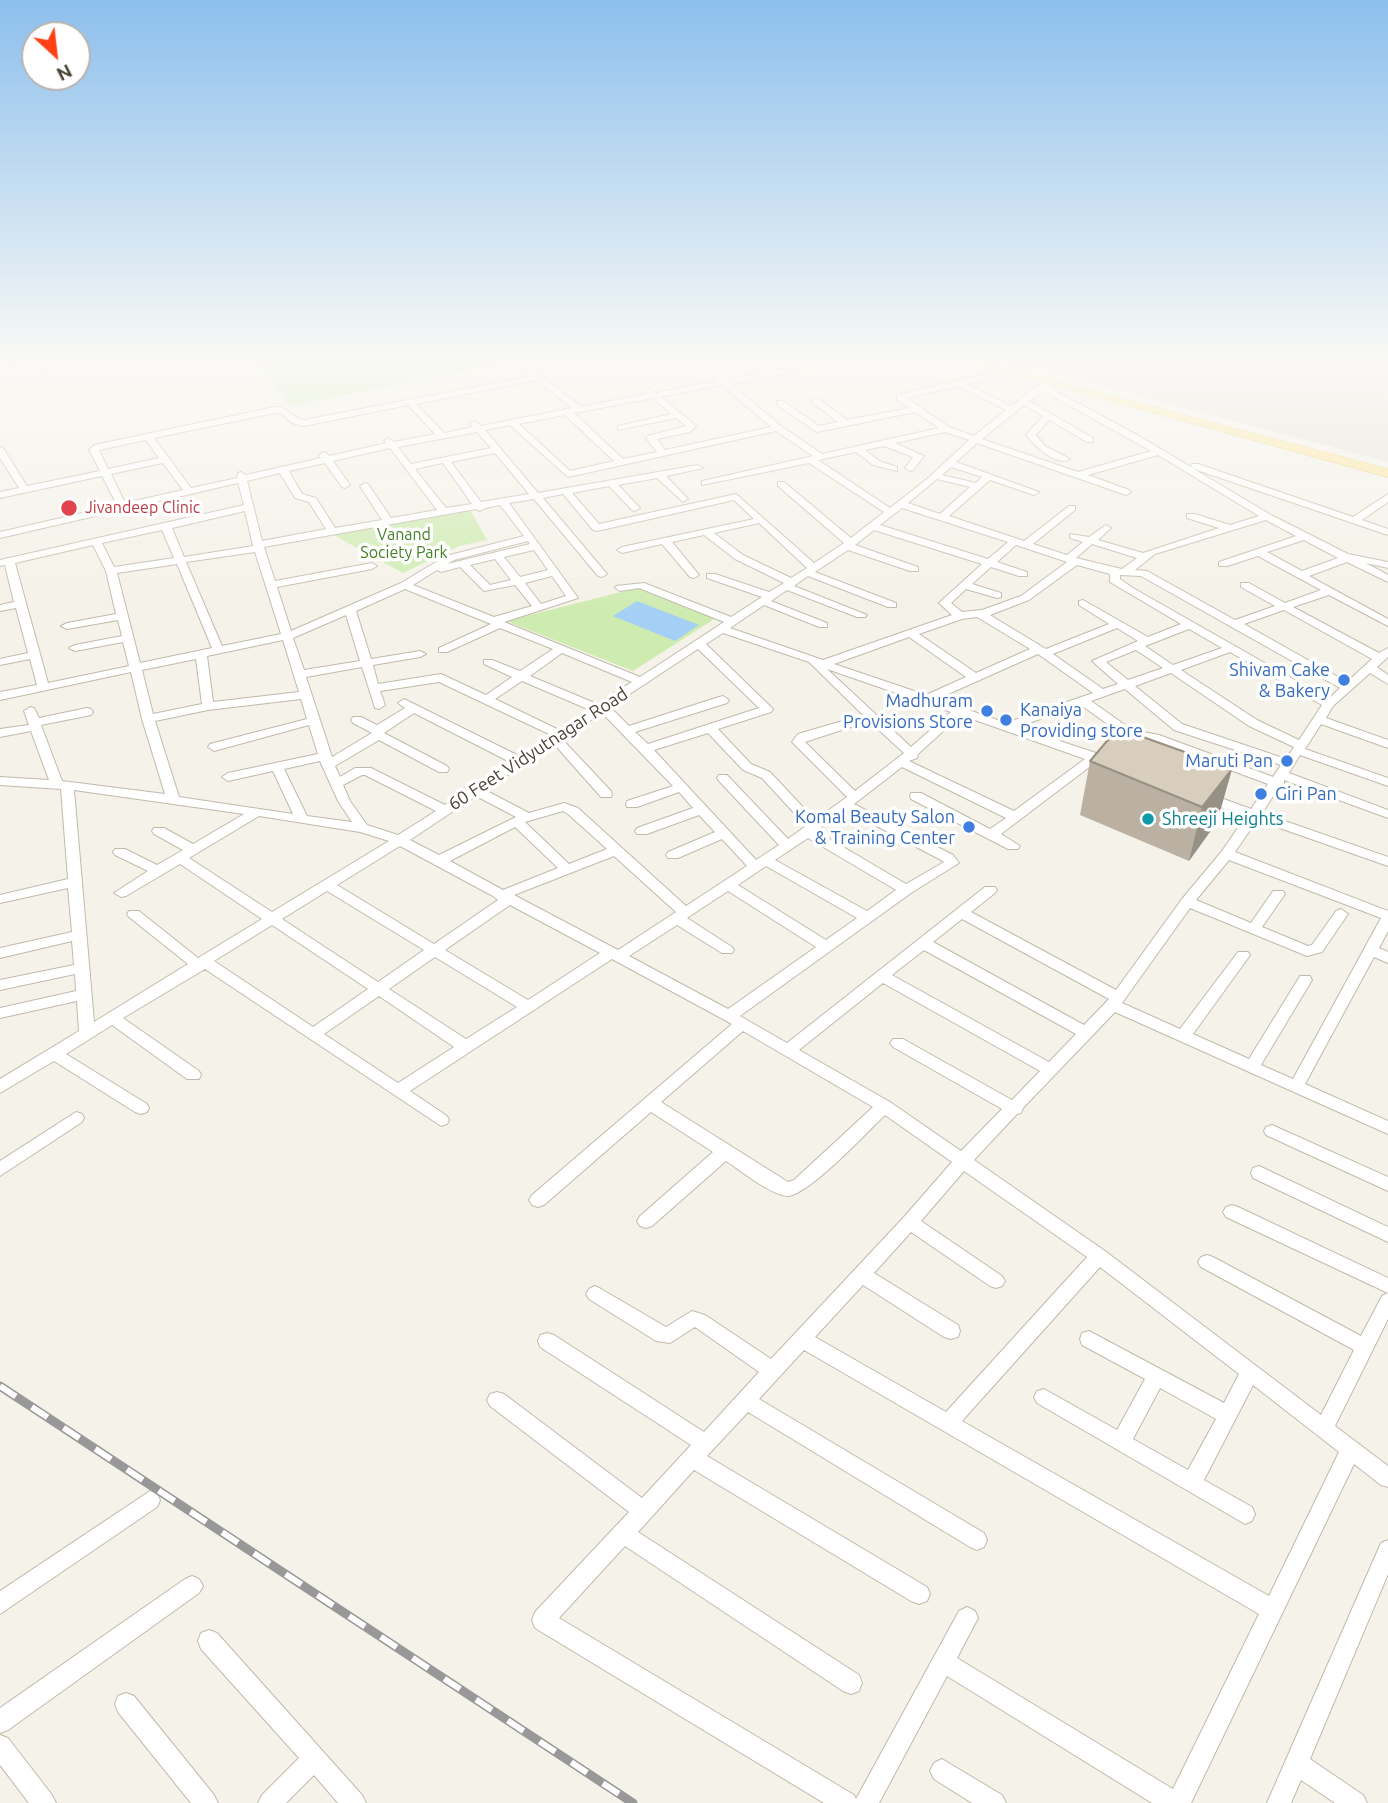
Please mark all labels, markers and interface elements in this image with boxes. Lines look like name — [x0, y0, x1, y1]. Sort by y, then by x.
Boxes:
north arrow — [21, 21, 91, 91]
text: N — [53, 60, 76, 86]
marker: Jivandeep Clinic — [59, 498, 79, 518]
place label: Jivandeep Clinic — [85, 498, 200, 518]
park label: Vanand Society Park — [360, 525, 448, 563]
place label: Shivam Cake & Bakery — [1229, 659, 1330, 702]
marker: Shivam Cake & Bakery — [1336, 672, 1352, 688]
street label: 60 Feet Vidyutnagar Road — [444, 683, 632, 815]
place label: Madhuram Provisions Store — [843, 690, 973, 732]
place label: Kanaiya Providing store — [1020, 699, 1143, 742]
marker: Madhuram Provisions Store — [979, 703, 995, 719]
marker: Kanaiya Providing store — [998, 712, 1014, 728]
place label: Maruti Pan — [1185, 750, 1273, 772]
marker: Maruti Pan — [1279, 753, 1295, 769]
place label: Giri Pan — [1275, 783, 1337, 805]
marker: Giri Pan — [1253, 786, 1269, 802]
place label: Komal Beauty Salon & Training Center — [795, 806, 955, 848]
place label: Shreeji Heights — [1162, 808, 1284, 830]
marker: Shreeji Heights — [1140, 811, 1156, 827]
marker: Komal Beauty Salon & Training Center — [961, 819, 977, 835]

